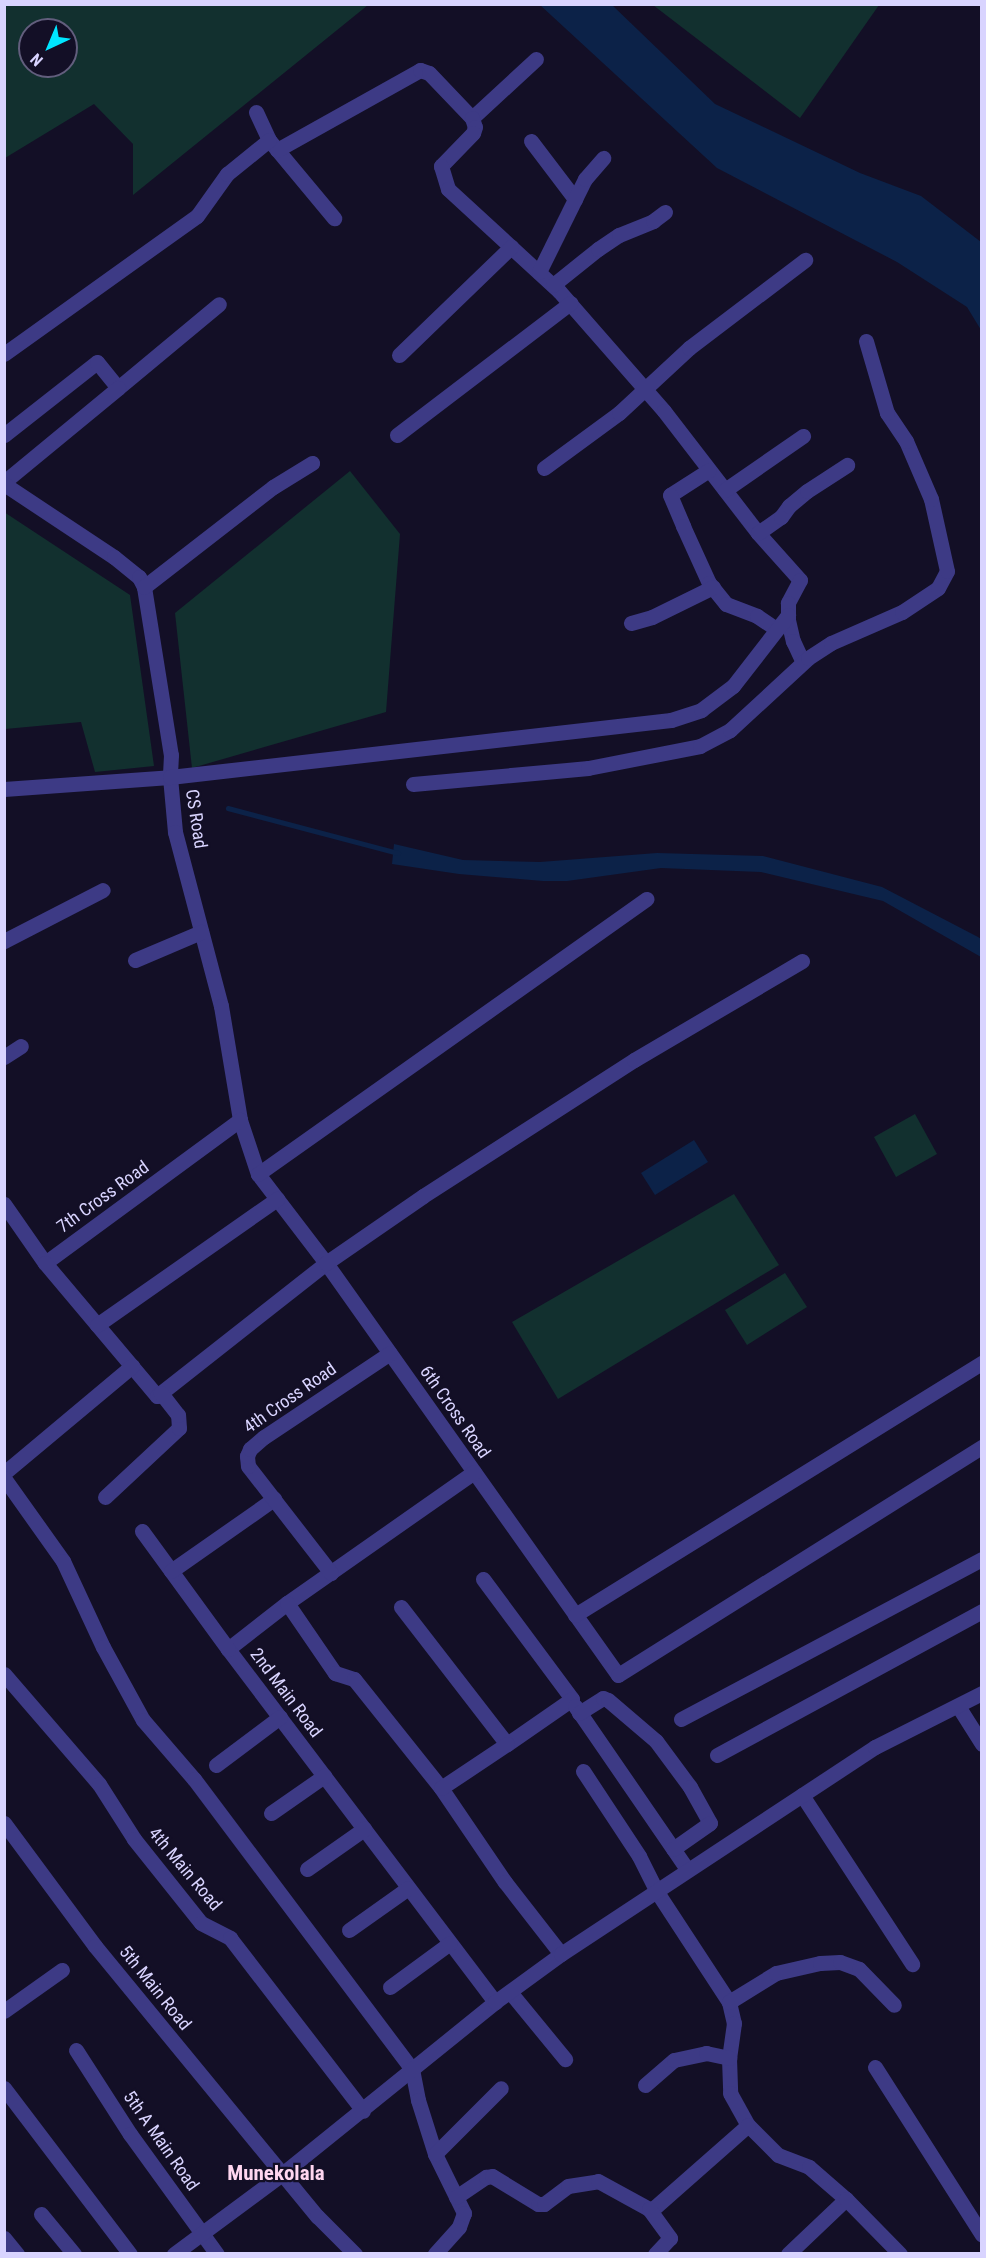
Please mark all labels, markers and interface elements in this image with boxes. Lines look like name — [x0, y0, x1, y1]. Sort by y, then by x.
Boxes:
north arrow — [18, 18, 78, 78]
text: N — [26, 50, 47, 70]
street label: CS Road — [181, 788, 211, 850]
street label: 7th Cross Road — [53, 1156, 153, 1238]
street label: 4th Cross Road — [239, 1358, 341, 1438]
street label: 6th Cross Road — [415, 1361, 495, 1463]
street label: 2nd Main Road — [245, 1644, 327, 1742]
street label: 4th Main Road — [144, 1823, 226, 1915]
street label: 5th Main Road — [114, 1941, 196, 2035]
street label: 5th A Main Road — [119, 2087, 203, 2195]
district label: Munekolala — [227, 2160, 325, 2186]

